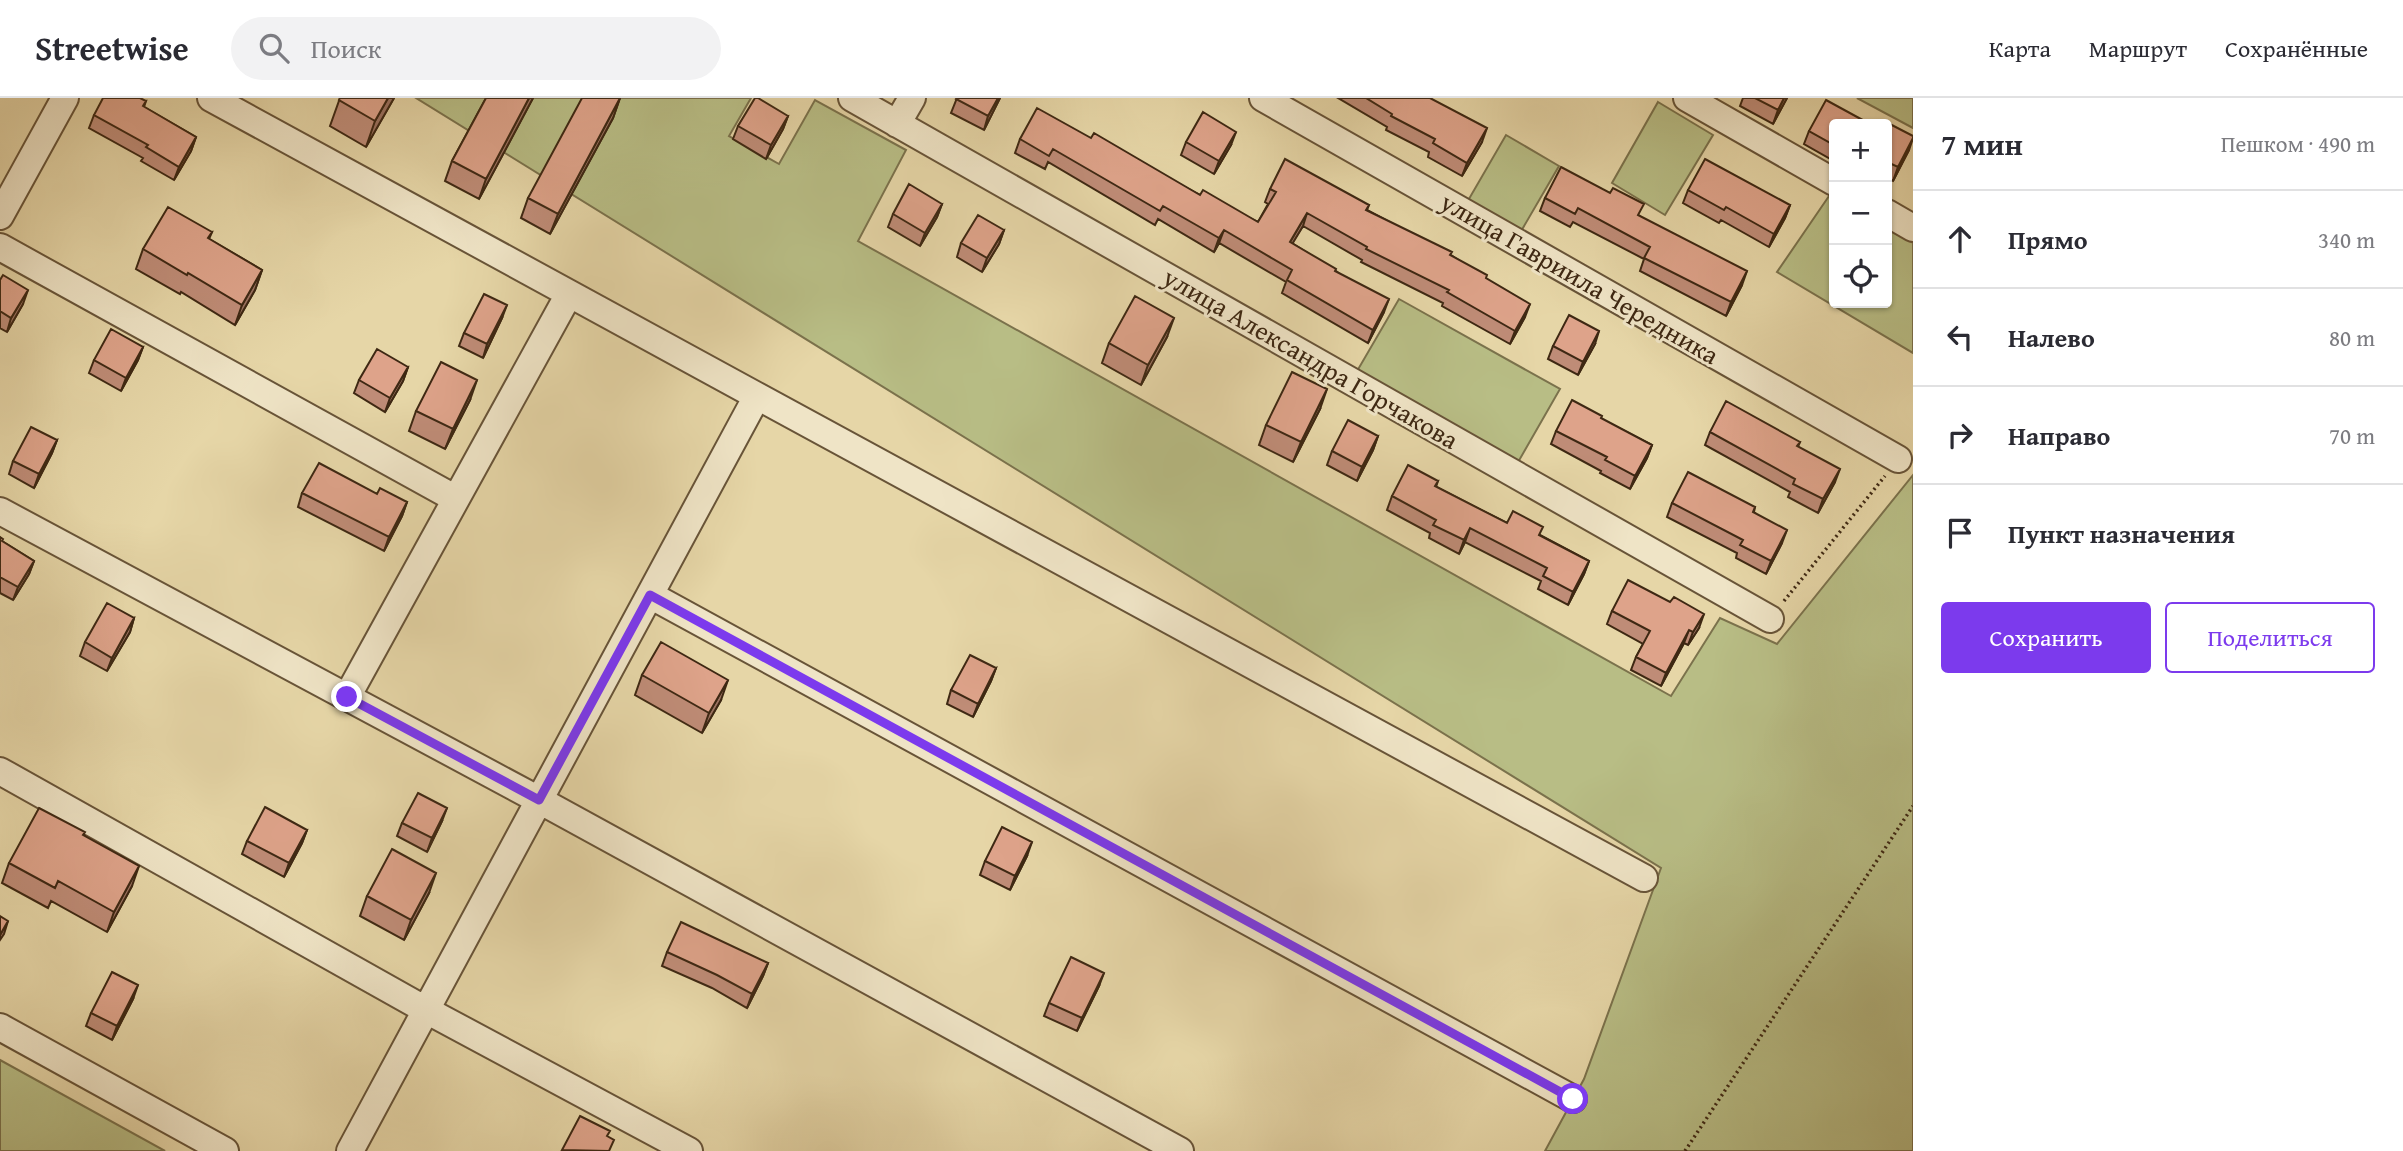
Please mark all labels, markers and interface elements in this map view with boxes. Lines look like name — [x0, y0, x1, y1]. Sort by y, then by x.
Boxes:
search box — [231, 17, 721, 80]
text: Streetwise — [35, 24, 189, 72]
icon: search — [255, 29, 293, 67]
text: Поиск — [311, 29, 381, 68]
text: Карта — [1989, 31, 2051, 66]
text: Маршрут — [2089, 31, 2187, 66]
text: Сохранённые — [2225, 31, 2368, 66]
map controls — [1829, 119, 1892, 308]
button: + — [1829, 119, 1892, 182]
text: 7 мин — [1941, 122, 2023, 166]
text: Пешком · 490 m — [2221, 127, 2375, 160]
street label: улица Гавриила Чередника — [1433, 182, 1727, 374]
button: − — [1829, 182, 1892, 245]
icon: ahead — [1941, 220, 1979, 258]
text: Прямо — [2008, 220, 2088, 259]
text: 340 m — [2318, 223, 2375, 256]
button: locate — [1829, 245, 1892, 308]
street label: улица Александра Горчакова — [1155, 257, 1466, 459]
icon: left — [1941, 318, 1979, 356]
text: Налево — [2008, 318, 2095, 357]
text: 80 m — [2329, 321, 2375, 354]
icon: right — [1941, 416, 1979, 454]
text: Направо — [2008, 416, 2110, 455]
text: 70 m — [2329, 419, 2375, 452]
icon: arrive — [1941, 514, 1979, 552]
text: Пункт назначения — [2008, 514, 2235, 553]
button: Сохранить — [1941, 602, 2151, 673]
button: Поделиться — [2165, 602, 2375, 673]
route end — [331, 681, 362, 712]
route start — [1557, 1083, 1588, 1114]

